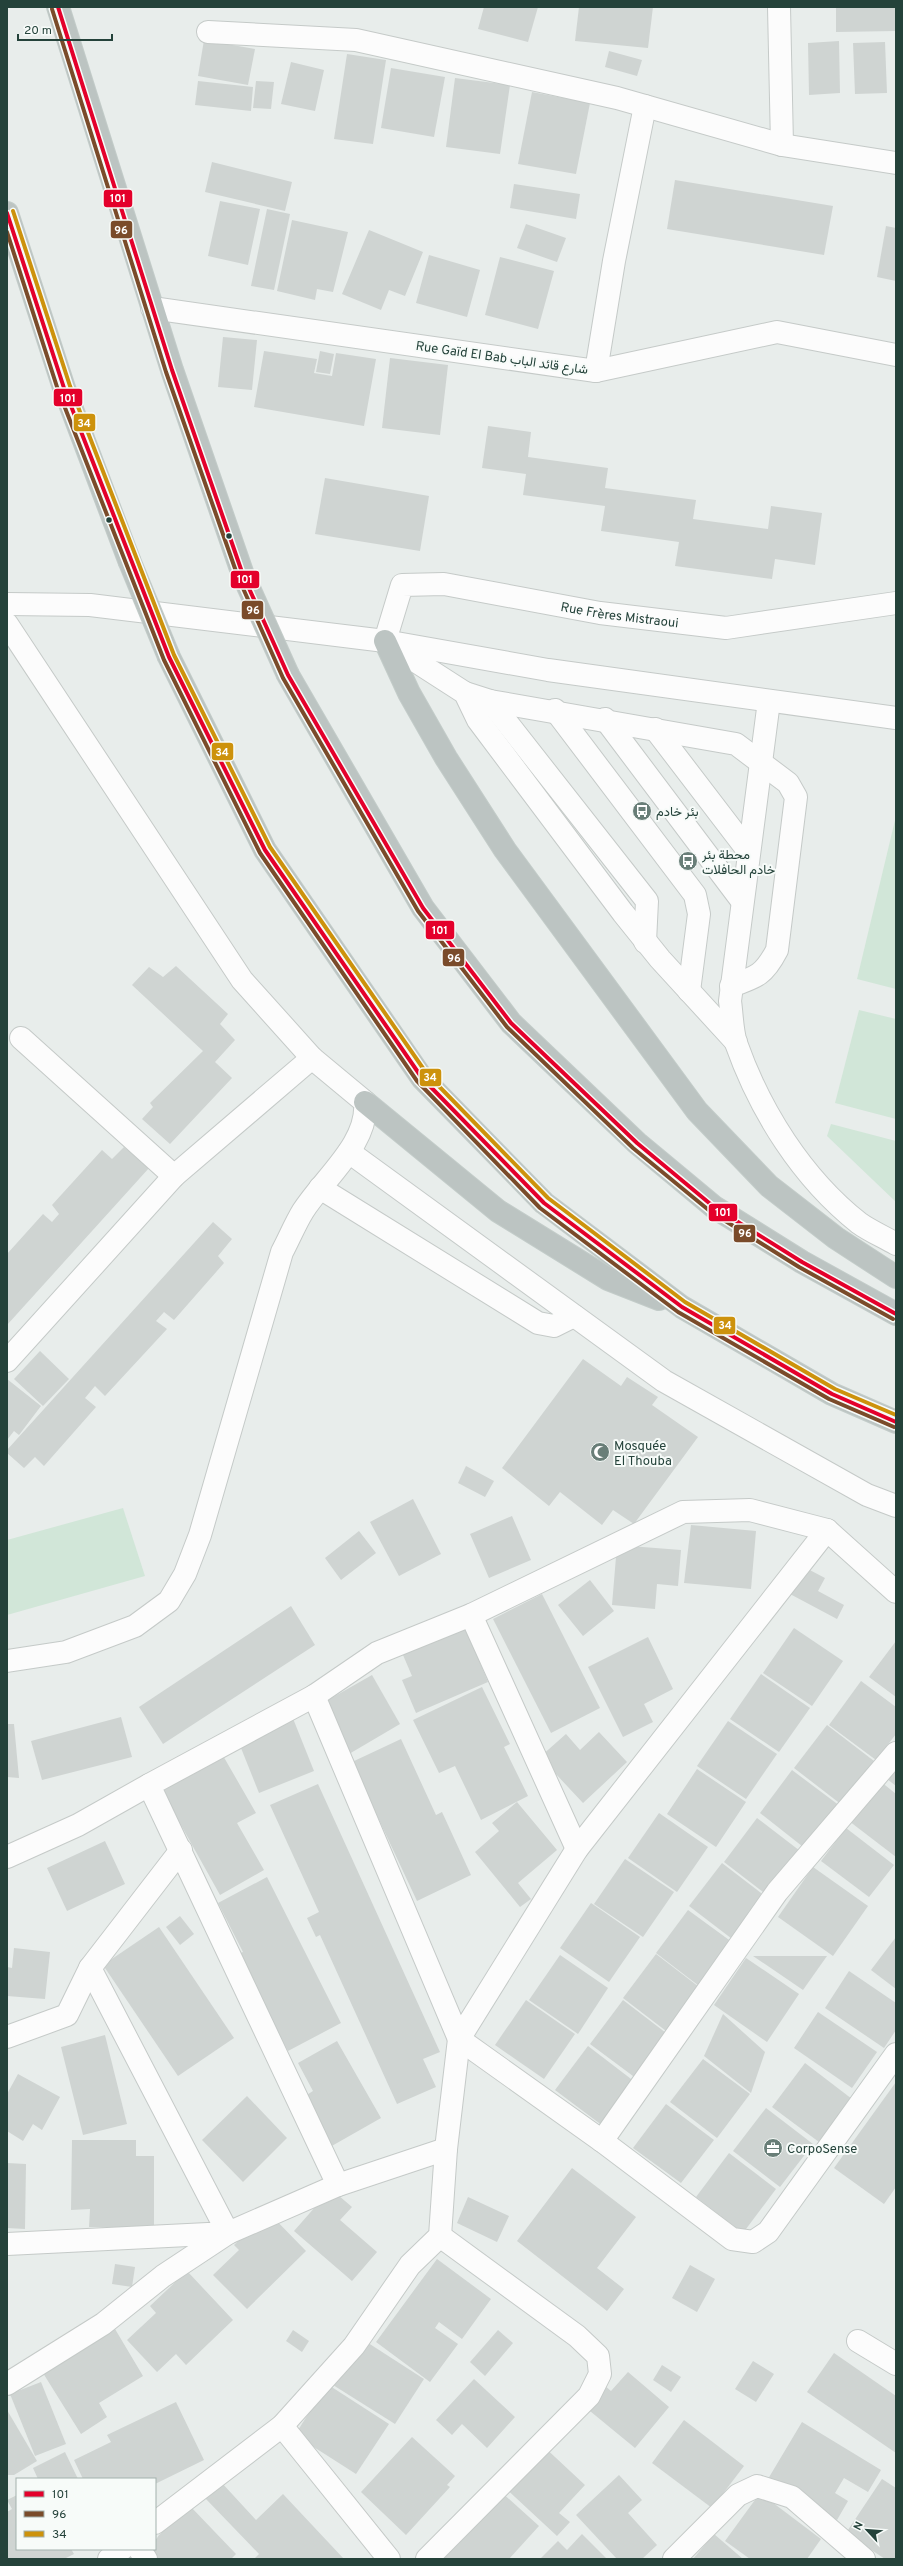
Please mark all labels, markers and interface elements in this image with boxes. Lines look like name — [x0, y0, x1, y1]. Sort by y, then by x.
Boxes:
scale bar — [18, 16, 112, 42]
text: 20 m — [24, 23, 52, 39]
line badge: 101 — [103, 189, 133, 208]
text: 101 — [110, 192, 126, 206]
line badge: 96 — [110, 220, 133, 239]
text: 96 — [114, 224, 128, 238]
street label: Rue Gaïd El Bab شارع قائد الباب — [415, 339, 589, 379]
line badge: 101 — [53, 388, 83, 407]
text: 101 — [60, 392, 76, 406]
line badge: 34 — [73, 413, 96, 432]
text: 34 — [77, 417, 91, 431]
unlabelled marker — [104, 515, 114, 525]
unlabelled marker — [224, 531, 234, 541]
line badge: 101 — [230, 570, 260, 589]
text: 101 — [237, 573, 253, 587]
line badge: 96 — [241, 600, 264, 620]
street label: Rue Frères Mistraoui — [559, 600, 679, 632]
text: 96 — [246, 604, 260, 618]
line badge: 34 — [211, 742, 234, 761]
text: 34 — [215, 746, 229, 760]
bus stop icon: بئر خادم — [631, 800, 653, 822]
place label: بئر خادم — [656, 805, 699, 821]
place label: محطة بئر خادم الحافلات — [701, 848, 776, 879]
bus stop icon: محطة بئر خادم الحافلات — [677, 850, 699, 872]
line badge: 101 — [425, 920, 455, 940]
text: 101 — [432, 924, 448, 938]
line badge: 96 — [442, 948, 465, 967]
text: 96 — [447, 952, 461, 966]
line badge: 34 — [419, 1068, 442, 1087]
text: 34 — [423, 1071, 437, 1085]
line badge: 101 — [708, 1203, 738, 1222]
text: 101 — [715, 1206, 731, 1220]
line badge: 96 — [733, 1224, 756, 1243]
text: 96 — [738, 1227, 752, 1241]
line badge: 34 — [713, 1316, 736, 1335]
text: 34 — [718, 1319, 732, 1333]
place label: Mosquée El Thouba — [614, 1439, 672, 1470]
mosque icon: Mosquée El Thouba — [589, 1441, 611, 1463]
office icon: CorpoSense — [762, 2137, 784, 2159]
place label: CorpoSense — [787, 2142, 857, 2158]
legend — [16, 2478, 156, 2550]
text: 101 — [52, 2487, 69, 2503]
text: 96 — [52, 2507, 66, 2523]
north arrow — [847, 2510, 887, 2550]
text: N — [851, 2519, 867, 2533]
text: 34 — [52, 2527, 67, 2543]

